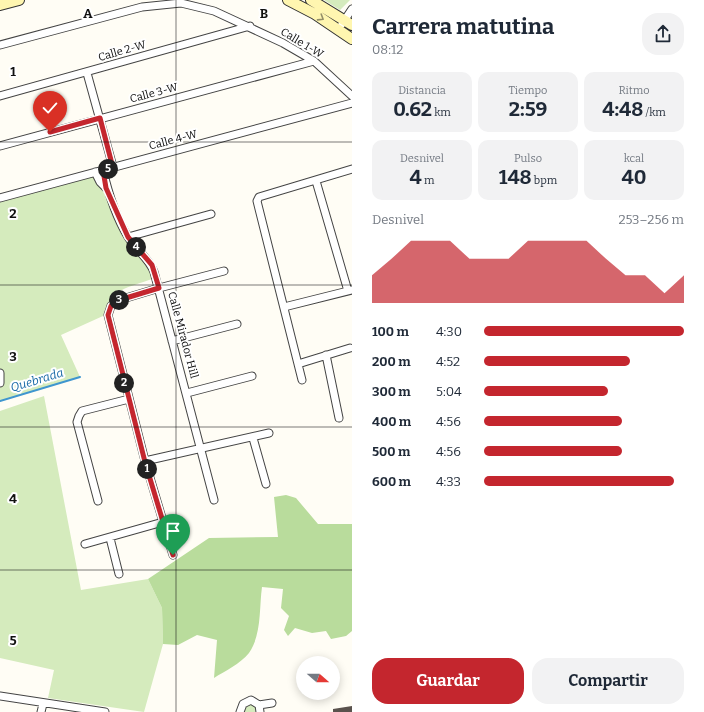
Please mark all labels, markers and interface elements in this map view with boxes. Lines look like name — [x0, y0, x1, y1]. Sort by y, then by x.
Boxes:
text: A — [83, 6, 93, 21]
text: B — [260, 6, 268, 21]
one-way arrow — [317, 13, 324, 21]
text: Carrera matutina — [372, 13, 554, 40]
button: share — [642, 13, 684, 55]
street label: Calle 1-W — [278, 25, 326, 61]
street label: Calle 2-W — [97, 38, 148, 64]
text: 08:12 — [372, 42, 403, 57]
text: 1 — [10, 64, 16, 79]
street label: Calle 3-W — [128, 80, 180, 106]
text: Distancia — [398, 84, 446, 97]
text: Tiempo — [509, 84, 547, 97]
text: Ritmo — [618, 84, 650, 97]
pin — [33, 91, 67, 132]
icon: check — [39, 97, 61, 119]
text: 0.62 — [393, 97, 432, 121]
text: 2:59 — [509, 97, 547, 121]
text: 4:48 — [602, 97, 643, 121]
text: km — [432, 106, 451, 119]
text: /km — [643, 106, 666, 119]
street label: Calle 4-W — [147, 127, 199, 153]
text: Desnivel — [400, 152, 444, 165]
text: Pulso — [514, 152, 542, 165]
text: kcal — [624, 152, 644, 165]
pin: 5 — [98, 159, 118, 179]
text: 5 — [105, 162, 111, 175]
text: 4 — [410, 165, 422, 189]
text: 148 — [499, 165, 532, 189]
text: 40 — [622, 165, 646, 189]
text: m — [422, 174, 434, 187]
text: bpm — [532, 174, 557, 187]
text: 2 — [9, 206, 17, 221]
text: Desnivel — [372, 212, 424, 227]
text: 253–256 m — [618, 212, 684, 227]
pin: 4 — [126, 237, 146, 257]
text: 4 — [133, 240, 139, 253]
pin: 3 — [109, 290, 129, 310]
street label: Calle Mirador Hill — [165, 290, 201, 380]
text: 3 — [116, 293, 122, 306]
text: 100 m — [372, 324, 409, 339]
text: 4:30 — [436, 324, 462, 339]
text: 3 — [9, 349, 17, 364]
text: 200 m — [372, 354, 411, 369]
text: 4:52 — [436, 354, 460, 369]
water label: Quebrada — [9, 365, 65, 395]
pin: 2 — [114, 373, 134, 393]
text: 2 — [121, 376, 127, 389]
text: 300 m — [372, 384, 411, 399]
text: 5:04 — [436, 384, 462, 399]
text: 400 m — [372, 414, 411, 429]
text: 4:56 — [436, 414, 461, 429]
text: 500 m — [372, 444, 410, 459]
text: 4:56 — [436, 444, 461, 459]
pin: 1 — [137, 459, 157, 479]
text: 1 — [145, 462, 149, 475]
text: 600 m — [372, 474, 411, 489]
text: 4:33 — [436, 474, 461, 489]
text: 4 — [9, 491, 17, 506]
pin — [156, 514, 190, 555]
icon: arrive — [162, 520, 184, 542]
text: 5 — [9, 633, 17, 648]
north arrow — [296, 656, 340, 700]
map controls — [296, 656, 340, 700]
button: Guardar — [372, 658, 524, 704]
button: Compartir — [532, 658, 684, 704]

